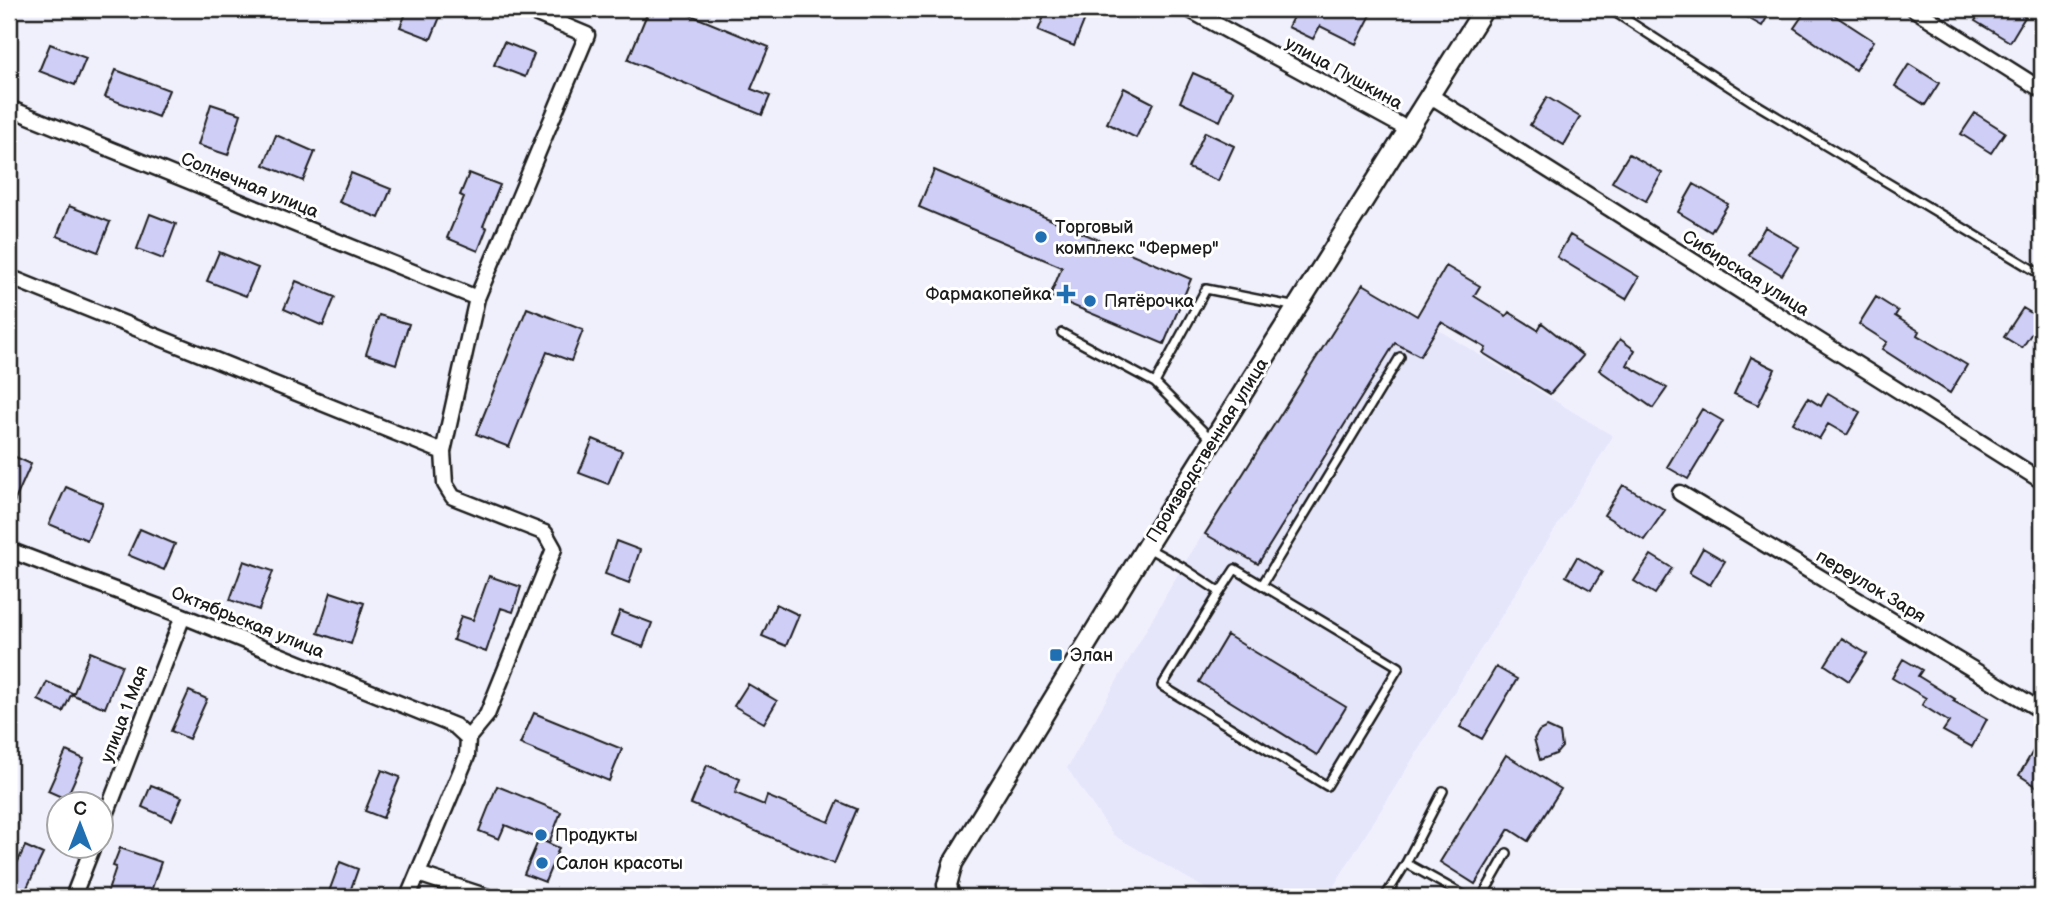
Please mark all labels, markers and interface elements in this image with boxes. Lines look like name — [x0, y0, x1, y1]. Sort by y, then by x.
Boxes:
street label: улица Пушкина — [1281, 33, 1406, 114]
street label: Солнечная улица — [178, 148, 322, 223]
place label: Торговый комплекс "Фермер" — [1055, 217, 1219, 259]
street label: Сибирская улица — [1678, 226, 1813, 321]
marker: Торговый комплекс "Фермер" — [1033, 229, 1049, 245]
place label: Фармакопейка — [925, 284, 1052, 305]
marker: Фармакопейка — [1058, 286, 1074, 302]
place label: Пятёрочка — [1104, 291, 1195, 312]
marker: Пятёрочка — [1082, 293, 1098, 309]
street label: Производственная улица — [1142, 354, 1273, 546]
street label: переулок Заря — [1812, 545, 1929, 627]
street label: Октябрьская улица — [168, 582, 328, 663]
place label: Элан — [1070, 645, 1113, 666]
marker: Элан — [1048, 647, 1064, 663]
street label: улица 1 Мая — [96, 663, 153, 766]
north arrow — [46, 790, 116, 860]
text: С — [73, 798, 87, 821]
place label: Продукты — [555, 825, 638, 846]
marker: Продукты — [533, 827, 549, 843]
place label: Салон красоты — [556, 853, 683, 874]
marker: Салон красоты — [534, 855, 550, 871]

